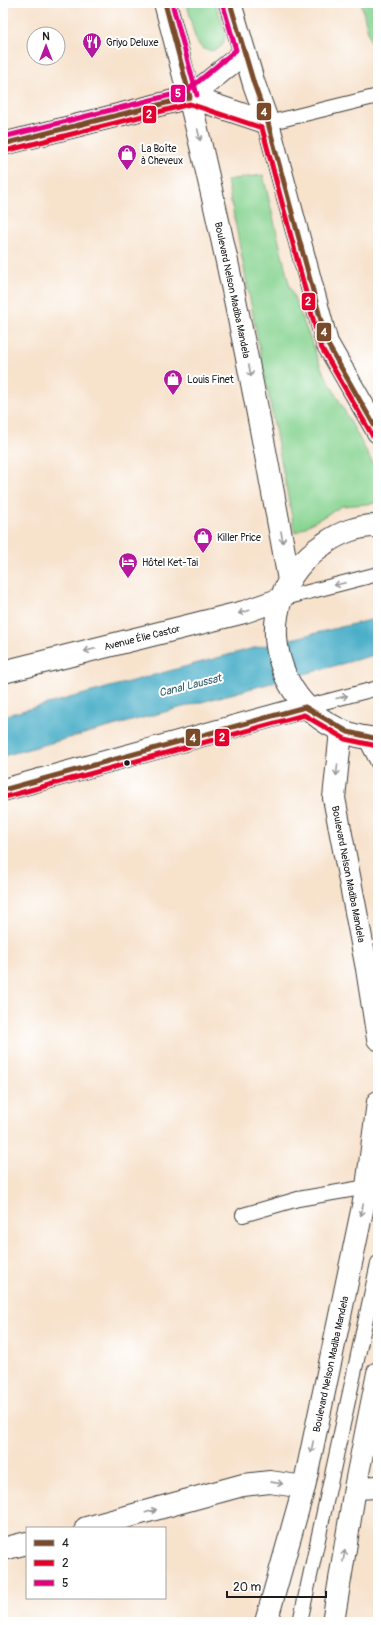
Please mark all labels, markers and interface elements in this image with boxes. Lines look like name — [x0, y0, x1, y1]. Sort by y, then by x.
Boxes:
north arrow — [26, 26, 66, 66]
text: N — [42, 30, 50, 43]
restaurant icon: Griyo Deluxe — [81, 31, 103, 59]
place label: Griyo Deluxe — [106, 37, 158, 49]
line badge: 5 — [170, 84, 186, 103]
text: 5 — [175, 87, 181, 100]
line badge: 4 — [256, 102, 272, 121]
line badge: 2 — [142, 105, 157, 124]
text: 4 — [260, 106, 268, 119]
text: 2 — [146, 108, 152, 121]
one-way arrow — [195, 128, 203, 141]
shop icon: La Boîte à Cheveux — [116, 143, 138, 171]
place label: La Boîte à Cheveux — [141, 143, 183, 167]
street label: Boulevard Nelson Madiba Mandela — [212, 221, 252, 360]
line badge: 2 — [301, 292, 316, 311]
text: 2 — [305, 295, 311, 308]
line badge: 4 — [316, 322, 332, 342]
text: 4 — [320, 326, 328, 339]
one-way arrow — [247, 364, 255, 377]
shop icon: Louis Finet — [162, 368, 184, 396]
place label: Louis Finet — [187, 374, 235, 386]
shop icon: Killer Price — [192, 526, 214, 554]
one-way arrow — [278, 530, 286, 543]
place label: Killer Price — [217, 532, 261, 544]
hotel icon: Hôtel Ket-Tai — [117, 551, 139, 579]
place label: Hôtel Ket-Tai — [142, 557, 198, 569]
one-way arrow — [334, 581, 347, 588]
one-way arrow — [237, 609, 250, 616]
street label: Avenue Élie Castor — [103, 622, 182, 653]
one-way arrow — [84, 647, 97, 654]
water label: Canal Laussat — [158, 671, 224, 699]
one-way arrow — [335, 693, 348, 701]
line badge: 4 — [185, 728, 201, 747]
line badge: 2 — [214, 728, 230, 747]
text: 2 — [219, 731, 225, 744]
text: 4 — [189, 732, 197, 745]
unlabelled marker — [122, 758, 132, 768]
one-way arrow — [333, 763, 341, 776]
street label: Boulevard Nelson Madiba Mandela — [329, 805, 367, 944]
one-way arrow — [358, 1203, 366, 1216]
street label: Boulevard Nelson Madiba Mandela — [311, 1295, 351, 1433]
one-way arrow — [308, 1440, 316, 1453]
one-way arrow — [270, 1479, 283, 1487]
one-way arrow — [144, 1507, 157, 1514]
legend — [26, 1527, 166, 1599]
text: 4 — [62, 1536, 69, 1551]
one-way arrow — [340, 1550, 348, 1563]
text: 2 — [62, 1556, 69, 1571]
scale bar — [227, 1573, 326, 1599]
text: 5 — [62, 1576, 69, 1591]
text: 20 m — [233, 1580, 262, 1595]

